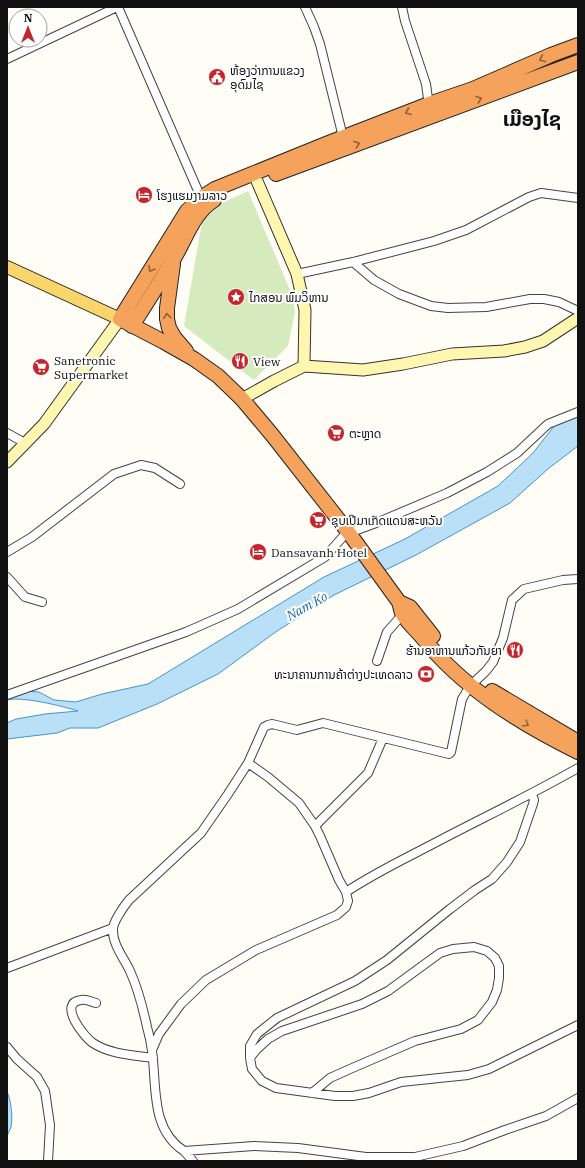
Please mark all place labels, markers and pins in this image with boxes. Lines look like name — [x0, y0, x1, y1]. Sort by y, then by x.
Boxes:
place label: ຫ້ອງວ່າການແຂວງ ອຸດົມໄຊ — [230, 63, 305, 93]
public building icon: ຫ້ອງວ່າການແຂວງ ອຸດົມໄຊ — [207, 67, 227, 87]
hotel icon: ໂຮງແຮມງາມລາວ — [134, 185, 154, 205]
place label: ໂຮງແຮມງາມລາວ — [156, 188, 227, 203]
place icon: ໄກສອນ ພົມວິຫານ — [226, 287, 246, 307]
place label: ໄກສອນ ພົມວິຫານ — [248, 290, 329, 305]
restaurant icon: View — [230, 351, 250, 371]
place label: Sanetronic Supermarket — [54, 353, 129, 382]
place label: View — [253, 354, 281, 369]
supermarket icon: Sanetronic Supermarket — [31, 357, 51, 377]
supermarket icon: ຕະຫຼາດ — [326, 423, 346, 443]
place label: ຕະຫຼາດ — [349, 426, 381, 441]
supermarket icon: ຊຸບເປີມາເກັດແດນສະຫວັນ — [308, 510, 328, 530]
place label: ຊຸບເປີມາເກັດແດນສະຫວັນ — [331, 513, 443, 529]
hotel icon: Dansavanh Hotel — [248, 542, 268, 562]
place label: Dansavanh Hotel — [271, 545, 368, 560]
restaurant icon: ຮ້ານອາຫານແກ້ວກັນຍາ — [505, 640, 525, 660]
place label: ຮ້ານອາຫານແກ້ວກັນຍາ — [406, 643, 502, 658]
bank icon: ທະນາຄານການຄ້າຕ່າງປະເທດລາວ — [416, 664, 436, 684]
place label: ທະນາຄານການຄ້າຕ່າງປະເທດລາວ — [274, 667, 413, 682]

